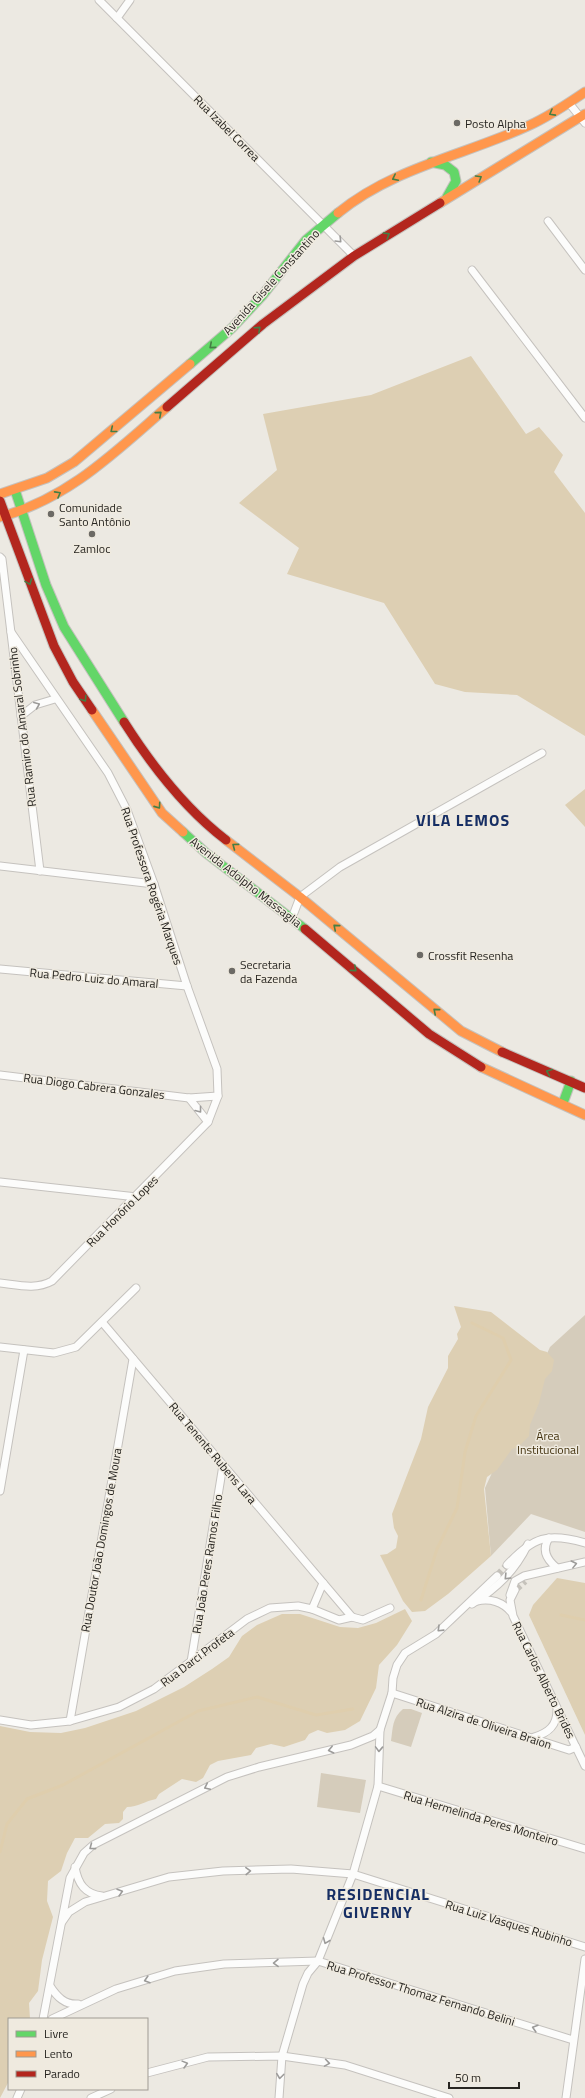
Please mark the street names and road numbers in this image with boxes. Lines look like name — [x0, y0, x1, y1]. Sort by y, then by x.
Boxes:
street label: Rua Izabel Correa — [189, 90, 265, 166]
street label: Avenida Gisele Constantino — [218, 225, 324, 339]
street label: Rua Ramiro do Amaral Sobrinho — [3, 646, 41, 808]
street label: Rua Professora Rogéria Marques — [116, 805, 188, 968]
street label: Avenida Adolpho Massaglia — [186, 832, 306, 932]
street label: Rua Pedro Luiz do Amaral — [29, 963, 159, 993]
street label: Rua Diogo Cabrera Gonzales — [22, 1068, 166, 1104]
street label: Rua Honório Lopes — [82, 1170, 163, 1251]
street label: Rua Tenente Rubens Lara — [165, 1398, 261, 1508]
street label: Rua Doutor João Domingos de Moura — [75, 1446, 127, 1634]
street label: Rua João Peres Ramos Filho — [187, 1493, 227, 1635]
street label: Rua Carlos Alberto Brides — [507, 1618, 581, 1742]
street label: Rua Darci Profeta — [156, 1623, 238, 1691]
street label: Rua Alzira de Oliveira Braion — [414, 1692, 554, 1754]
street label: Rua Hermelinda Peres Monteiro — [401, 1785, 561, 1851]
street label: Rua Luiz Vasques Rubinho — [443, 1895, 575, 1951]
street label: Rua Professor Thomaz Fernando Belini — [325, 1955, 517, 2031]

